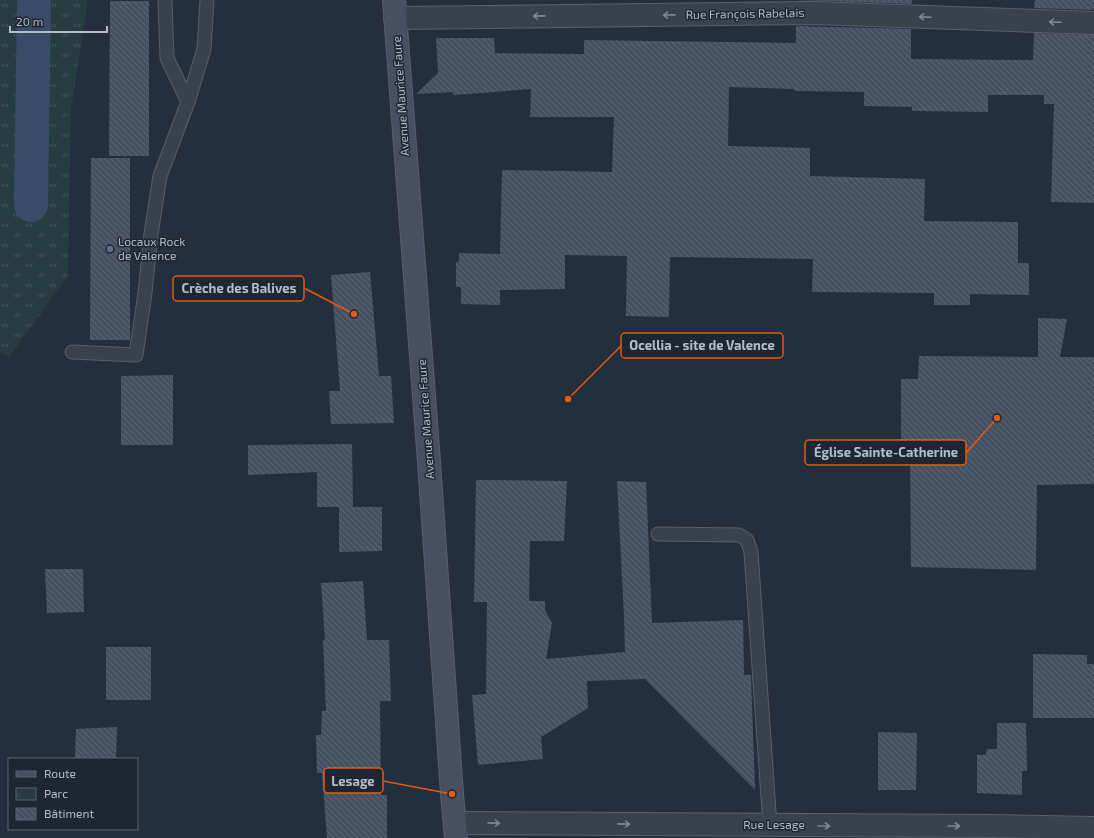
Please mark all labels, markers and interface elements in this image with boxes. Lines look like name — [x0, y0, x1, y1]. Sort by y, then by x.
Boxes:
street label: Rue François Rabelais — [685, 5, 805, 22]
scale bar — [10, 8, 107, 34]
one-way arrow — [663, 11, 676, 19]
one-way arrow — [533, 12, 546, 20]
text: 20 m — [16, 14, 43, 28]
one-way arrow — [919, 14, 932, 21]
one-way arrow — [1049, 18, 1062, 26]
street label: Avenue Maurice Faure — [389, 36, 411, 157]
place label: Locaux Rock de Valence — [118, 234, 185, 262]
marker: Locaux Rock de Valence — [105, 244, 115, 254]
callout: Crèche des Balives — [173, 276, 304, 301]
text: Crèche des Balives — [182, 280, 297, 296]
callout: Ocellia - site de Valence — [621, 333, 783, 358]
text: Ocellia - site de Valence — [629, 337, 775, 353]
street label: Avenue Maurice Faure — [414, 359, 436, 480]
callout: Église Sainte-Catherine — [805, 440, 966, 465]
text: Église Sainte-Catherine — [814, 443, 958, 460]
legend — [8, 758, 138, 830]
text: Route — [44, 766, 76, 780]
callout: Lesage — [324, 768, 383, 793]
text: Lesage — [331, 773, 375, 789]
text: Parc — [44, 786, 68, 800]
text: Bâtiment — [44, 806, 95, 820]
street label: Rue Lesage — [743, 817, 805, 831]
one-way arrow — [487, 819, 500, 827]
one-way arrow — [617, 820, 630, 828]
one-way arrow — [817, 822, 830, 830]
one-way arrow — [947, 822, 960, 830]

